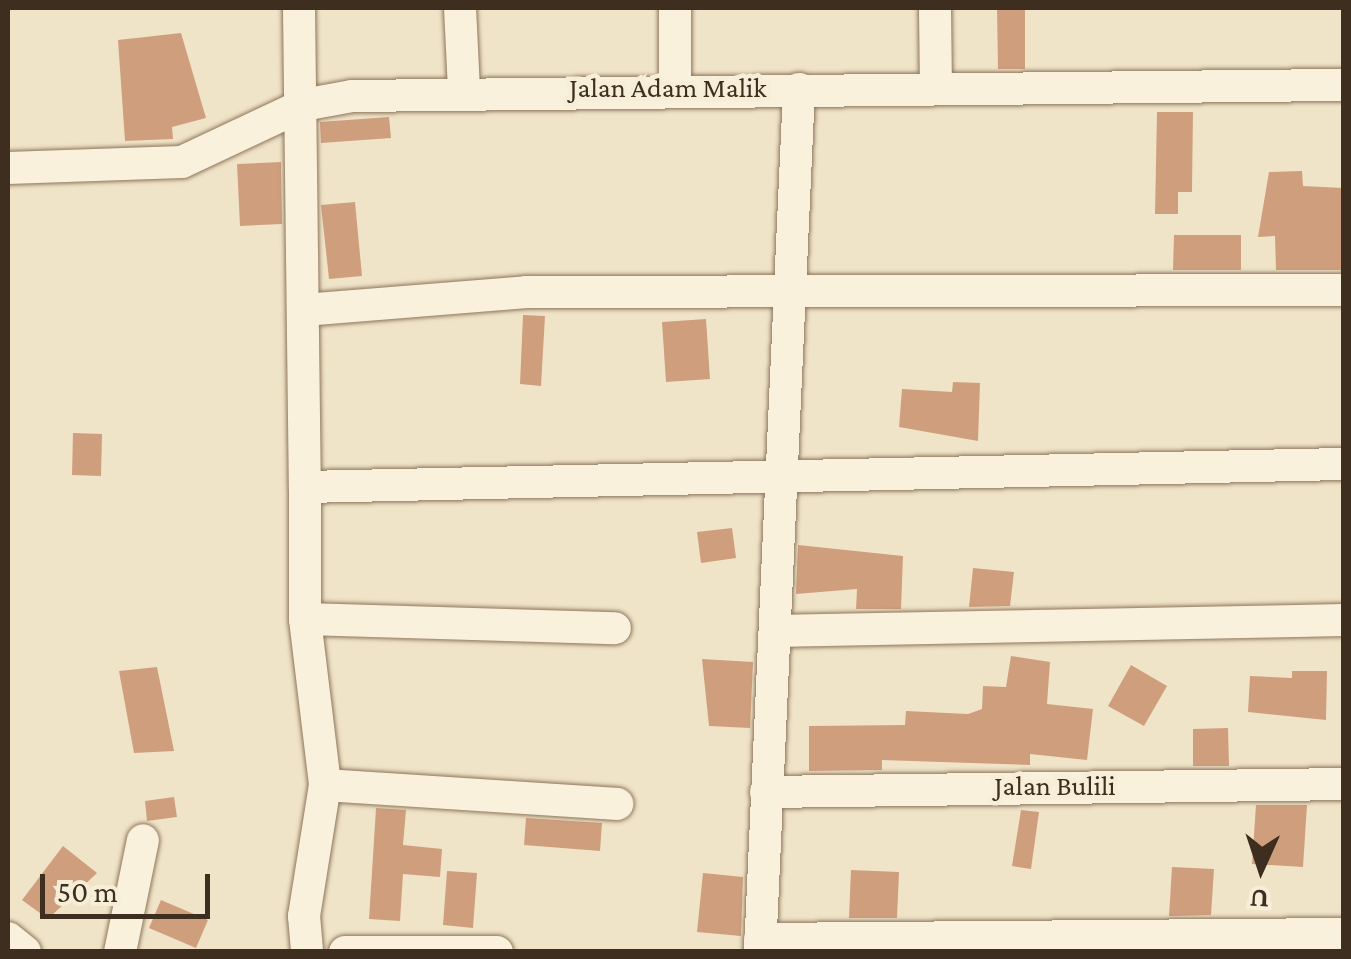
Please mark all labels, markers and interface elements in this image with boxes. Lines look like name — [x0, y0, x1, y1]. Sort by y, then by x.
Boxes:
street label: Jalan Adam Malik — [569, 71, 767, 105]
street label: Jalan Bulili — [994, 769, 1116, 803]
north arrow — [1211, 819, 1311, 919]
scale bar — [45, 854, 215, 916]
text: 50 m — [57, 875, 118, 908]
text: U — [1249, 883, 1270, 915]

